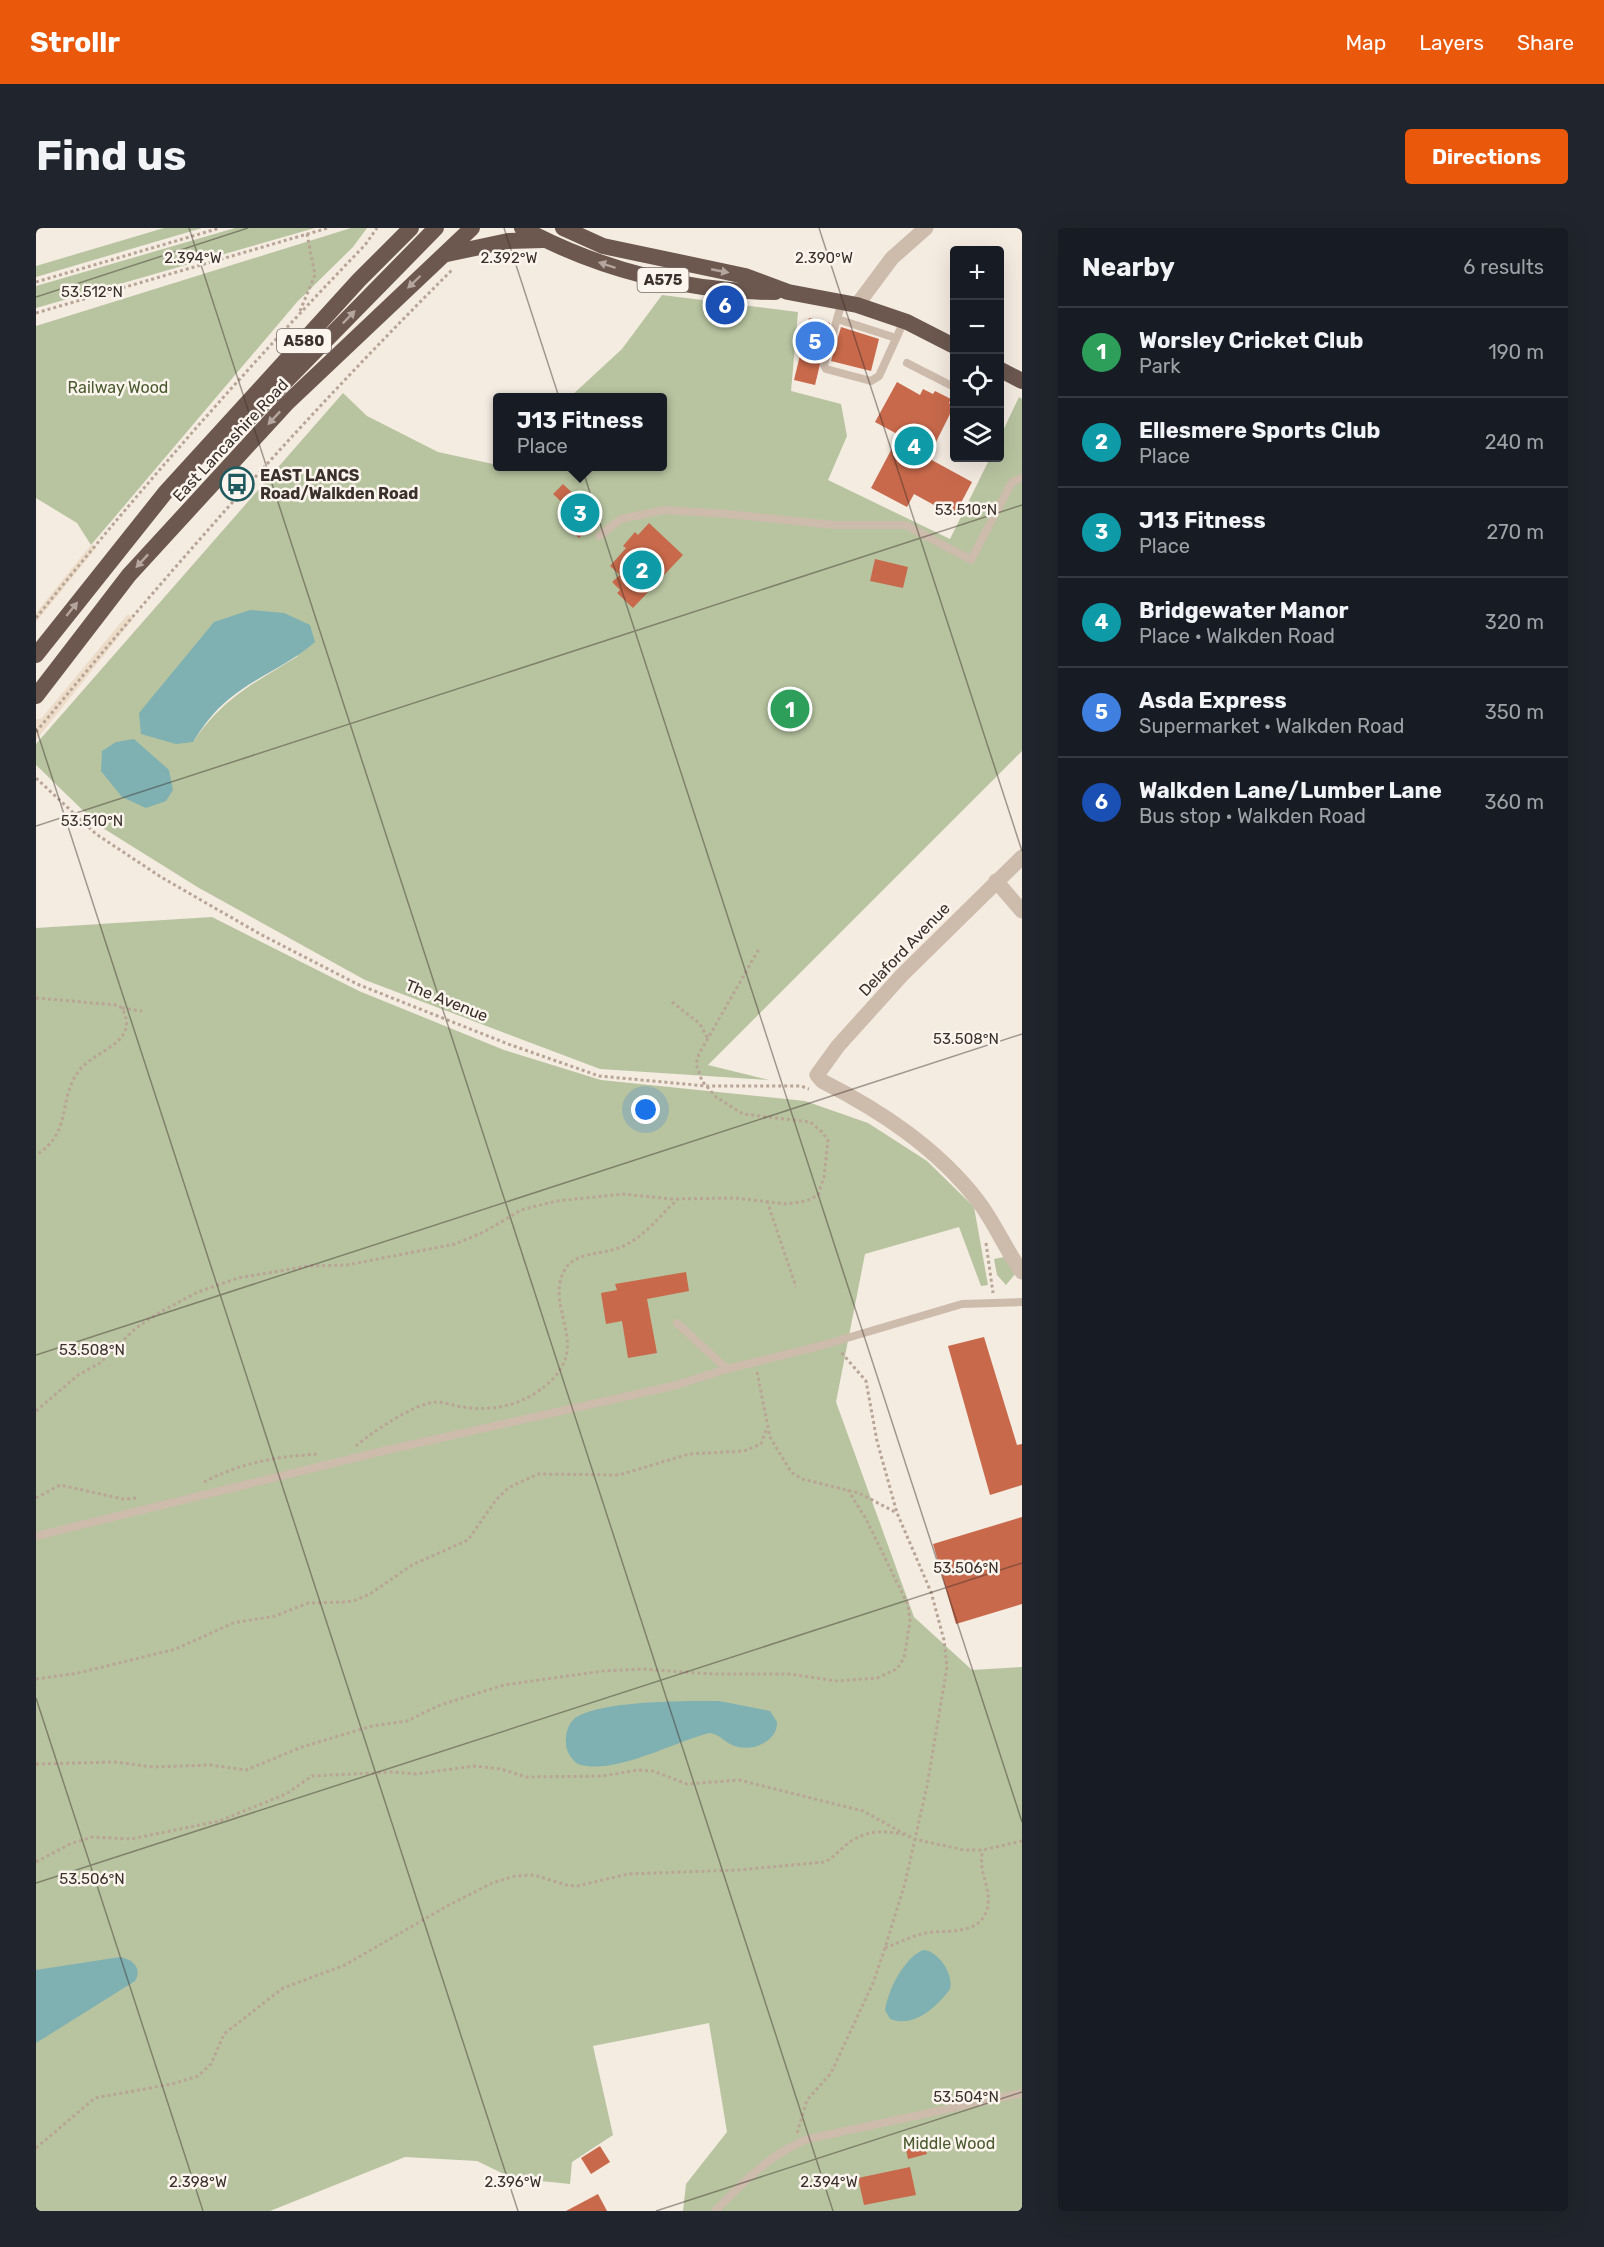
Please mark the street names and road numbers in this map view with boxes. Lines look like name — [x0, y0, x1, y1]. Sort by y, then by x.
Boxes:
road number: A575 — [638, 268, 688, 292]
road number: A580 — [277, 329, 331, 353]
street label: East Lancashire Road — [169, 375, 292, 506]
street label: Delaford Avenue — [855, 899, 954, 1000]
street label: The Avenue — [403, 975, 491, 1026]

